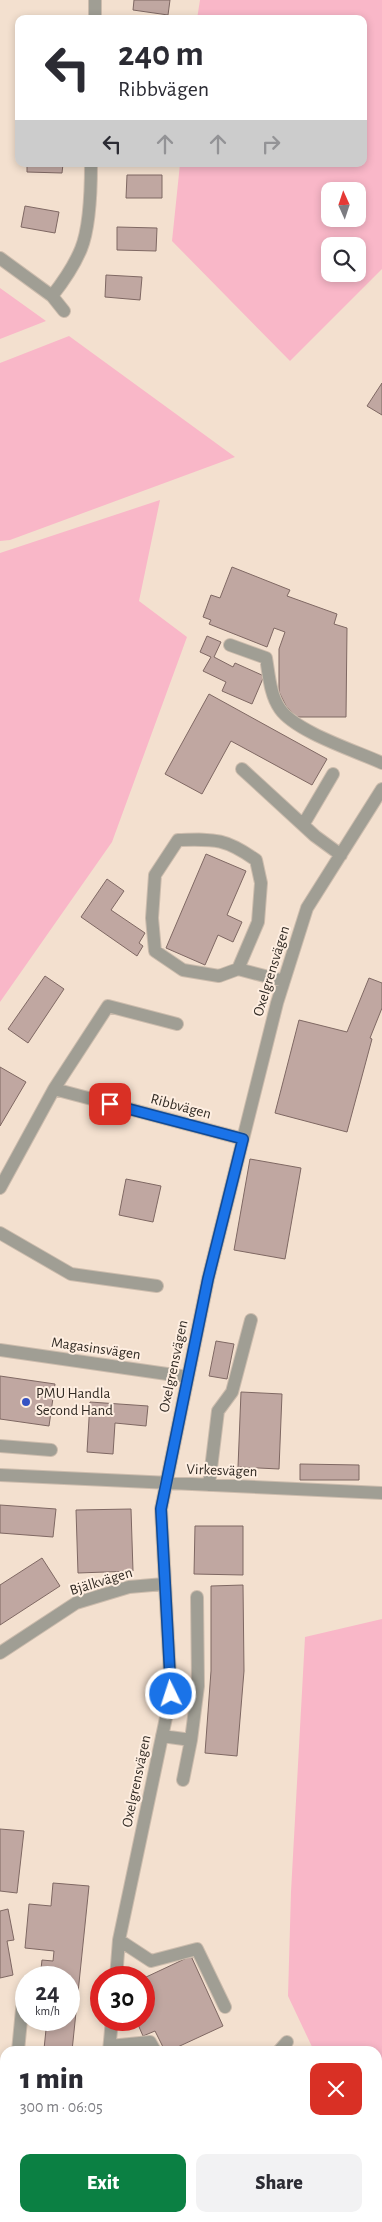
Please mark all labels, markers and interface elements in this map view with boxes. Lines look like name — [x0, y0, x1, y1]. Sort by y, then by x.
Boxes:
icon: left — [35, 35, 100, 100]
text: 240 m — [118, 37, 204, 72]
text: Ribbvägen — [118, 78, 209, 100]
icon: left — [98, 130, 126, 158]
icon: ahead — [151, 130, 179, 158]
icon: ahead — [204, 130, 232, 158]
icon: right — [257, 130, 285, 158]
north arrow — [321, 182, 366, 228]
map controls — [321, 182, 366, 282]
button: search — [321, 237, 366, 282]
street label: Oxelgrensvägen — [251, 924, 292, 1018]
pin — [89, 1083, 131, 1125]
icon: arrive — [96, 1090, 124, 1118]
street label: Ribbvägen — [149, 1091, 213, 1122]
street label: Oxelgrensvägen — [156, 1319, 191, 1414]
street label: Magasinsvägen — [50, 1335, 142, 1362]
place label: PMU Handla Second Hand — [36, 1386, 113, 1418]
marker: PMU Handla Second Hand — [20, 1396, 32, 1408]
street label: Virkesvägen — [186, 1462, 258, 1479]
street label: Bjälkvägen — [68, 1565, 134, 1598]
position arrow — [144, 1667, 196, 1719]
street label: Oxelgrensvägen — [119, 1734, 154, 1829]
speed limit sign: 30 — [90, 1966, 155, 2031]
text: 24 — [35, 1980, 60, 2005]
text: km/h — [35, 2005, 60, 2017]
button: close — [310, 2063, 362, 2115]
text: 1 min — [20, 2064, 84, 2094]
text: 300 m · 06:05 — [20, 2099, 103, 2115]
button: Exit — [20, 2154, 186, 2212]
button: Share — [196, 2154, 362, 2212]

